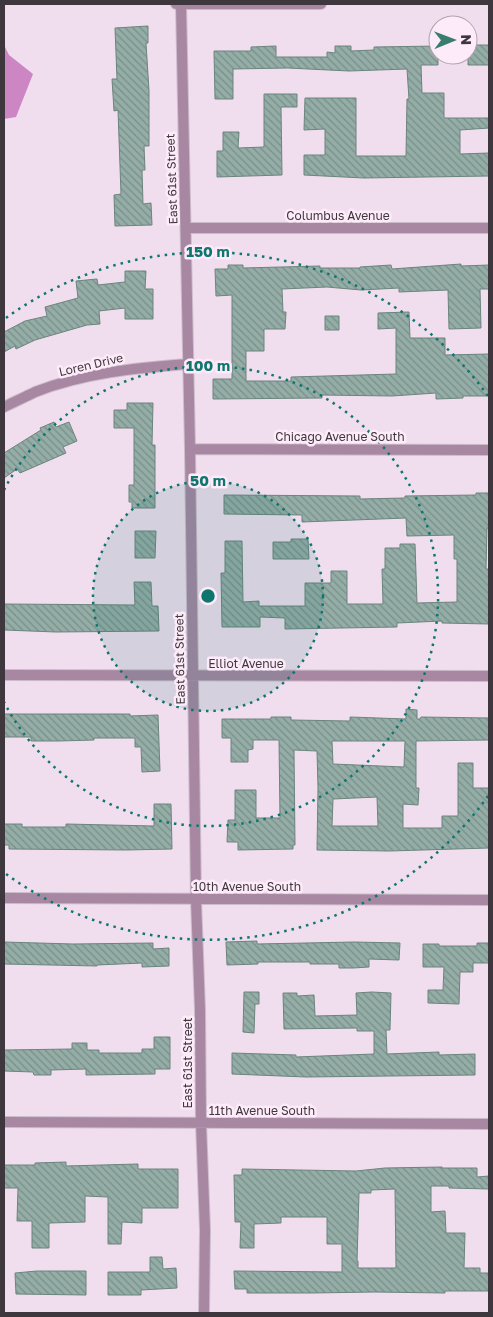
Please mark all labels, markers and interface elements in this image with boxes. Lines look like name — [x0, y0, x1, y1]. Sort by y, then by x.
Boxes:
north arrow — [428, 15, 478, 65]
text: N — [458, 34, 475, 45]
street label: East 61st Street — [162, 133, 181, 225]
street label: Columbus Avenue — [286, 208, 390, 223]
text: 150 m — [186, 242, 230, 260]
street label: Loren Drive — [57, 350, 125, 379]
text: 100 m — [186, 356, 230, 374]
street label: Chicago Avenue South — [275, 429, 405, 444]
text: 50 m — [190, 471, 226, 489]
centre of rings — [199, 587, 217, 605]
street label: East 61st Street — [171, 613, 188, 705]
street label: Elliot Avenue — [208, 656, 284, 671]
street label: 10th Avenue South — [193, 879, 301, 894]
street label: East 61st Street — [180, 1017, 195, 1108]
street label: 11th Avenue South — [209, 1103, 315, 1118]

